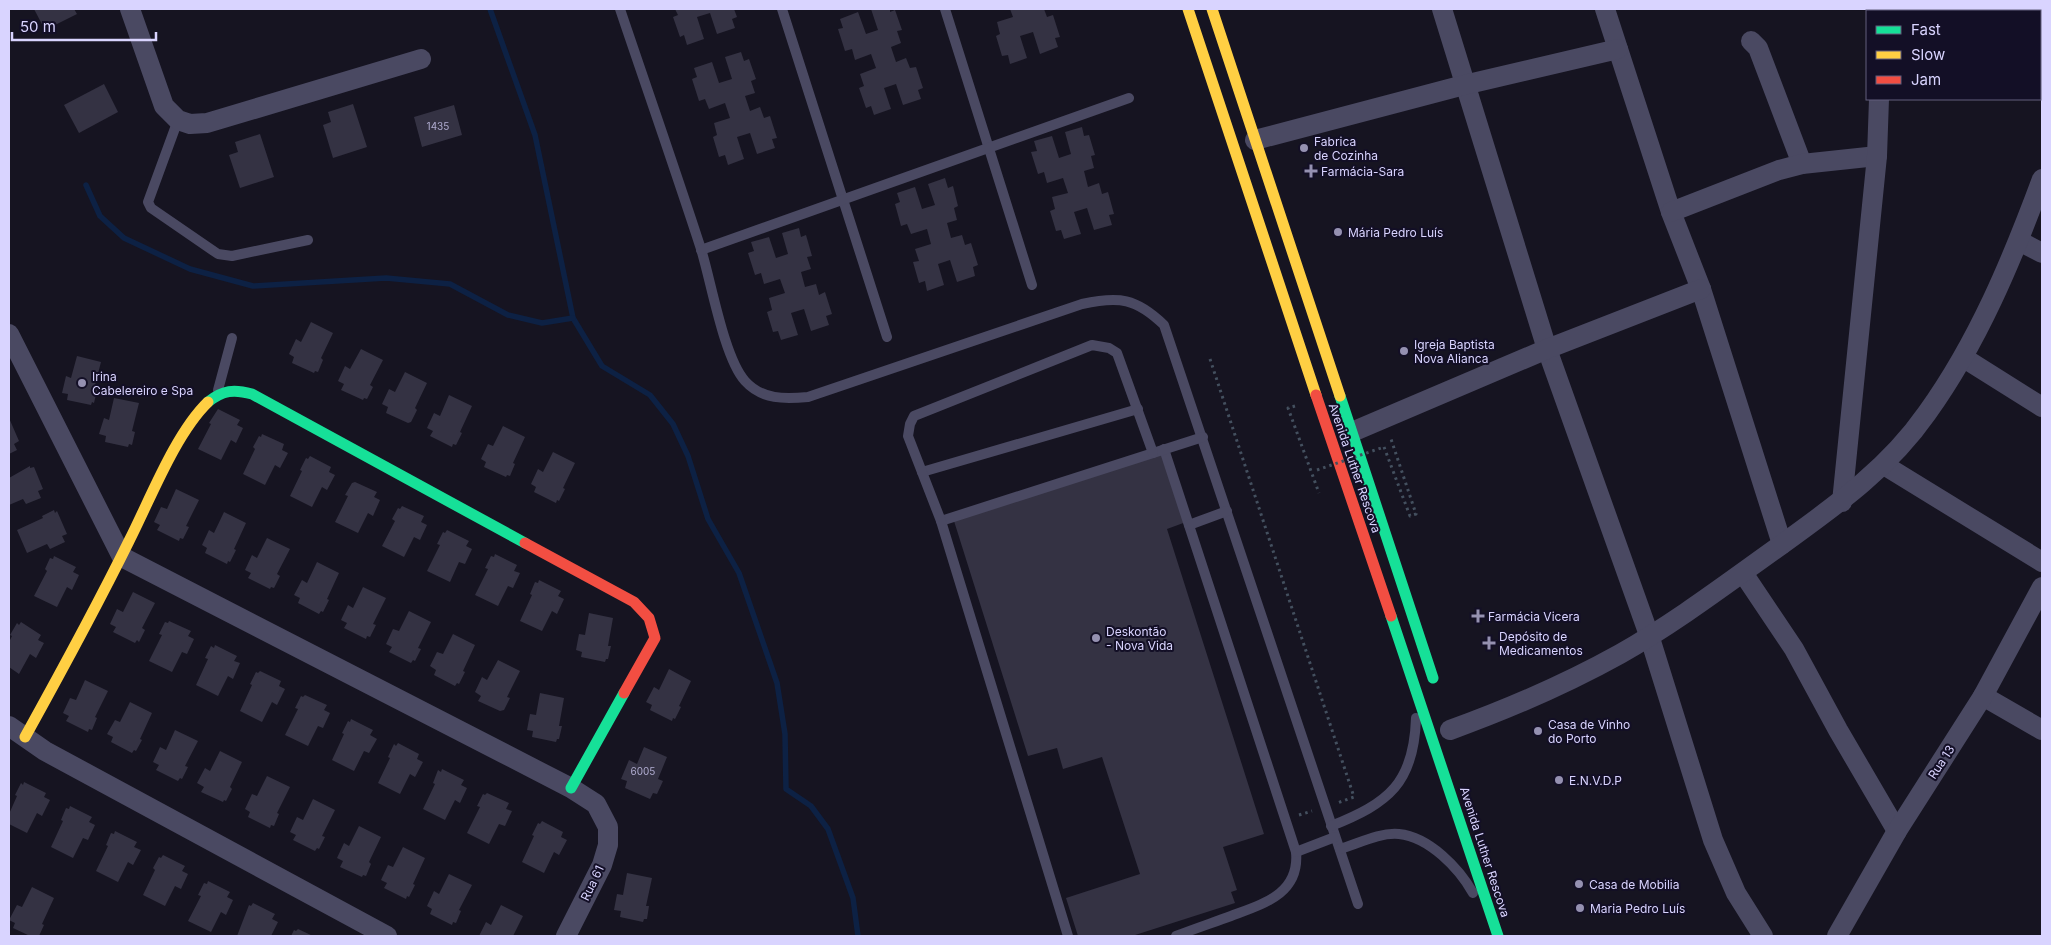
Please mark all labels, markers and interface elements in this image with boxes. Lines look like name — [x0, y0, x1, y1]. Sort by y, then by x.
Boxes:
scale bar — [12, 10, 156, 42]
legend — [1866, 10, 2041, 100]
text: 50 m — [20, 17, 56, 36]
text: Fast — [1911, 20, 1941, 39]
text: Slow — [1911, 45, 1945, 64]
text: Jam — [1911, 70, 1941, 89]
house number: 1435 — [427, 120, 449, 132]
place label: Fabrica de Cozinha — [1314, 134, 1378, 163]
marker: Fabrica de Cozinha — [1298, 142, 1310, 154]
place label: Farmácia-Sara — [1321, 164, 1404, 179]
marker: Farmácia-Sara — [1305, 165, 1317, 177]
place label: Mária Pedro Luís — [1348, 225, 1443, 240]
marker: Mária Pedro Luís — [1332, 226, 1344, 238]
place label: Igreja Baptista Nova Alianca — [1414, 337, 1495, 366]
marker: Igreja Baptista Nova Alianca — [1398, 345, 1410, 357]
place label: Irina Cabelereiro e Spa — [92, 369, 193, 398]
marker: Irina Cabelereiro e Spa — [76, 377, 88, 389]
street label: Avenida Luther Rescova — [1326, 401, 1384, 535]
place label: Farmácia Vicera — [1488, 609, 1580, 624]
marker: Farmácia Vicera — [1472, 610, 1484, 622]
place label: Deskontão - Nova Vida — [1106, 624, 1173, 653]
place label: Depósito de Medicamentos — [1499, 629, 1583, 658]
marker: Deskontão - Nova Vida — [1090, 632, 1102, 644]
marker: Depósito de Medicamentos — [1483, 637, 1495, 649]
place label: Casa de Vinho do Porto — [1548, 717, 1630, 746]
marker: Casa de Vinho do Porto — [1532, 725, 1544, 737]
street label: Rua 13 — [1925, 742, 1957, 782]
house number: 6005 — [631, 765, 655, 777]
place label: E.N.V.D.P — [1569, 773, 1622, 788]
marker: E.N.V.D.P — [1553, 774, 1565, 786]
street label: Avenida Luther Rescova — [1457, 785, 1513, 919]
street label: Rua 61 — [577, 863, 607, 903]
place label: Casa de Mobilia — [1589, 877, 1680, 892]
marker: Casa de Mobilia — [1573, 878, 1585, 890]
place label: Maria Pedro Luís — [1590, 901, 1685, 916]
marker: Maria Pedro Luís — [1574, 902, 1586, 914]

